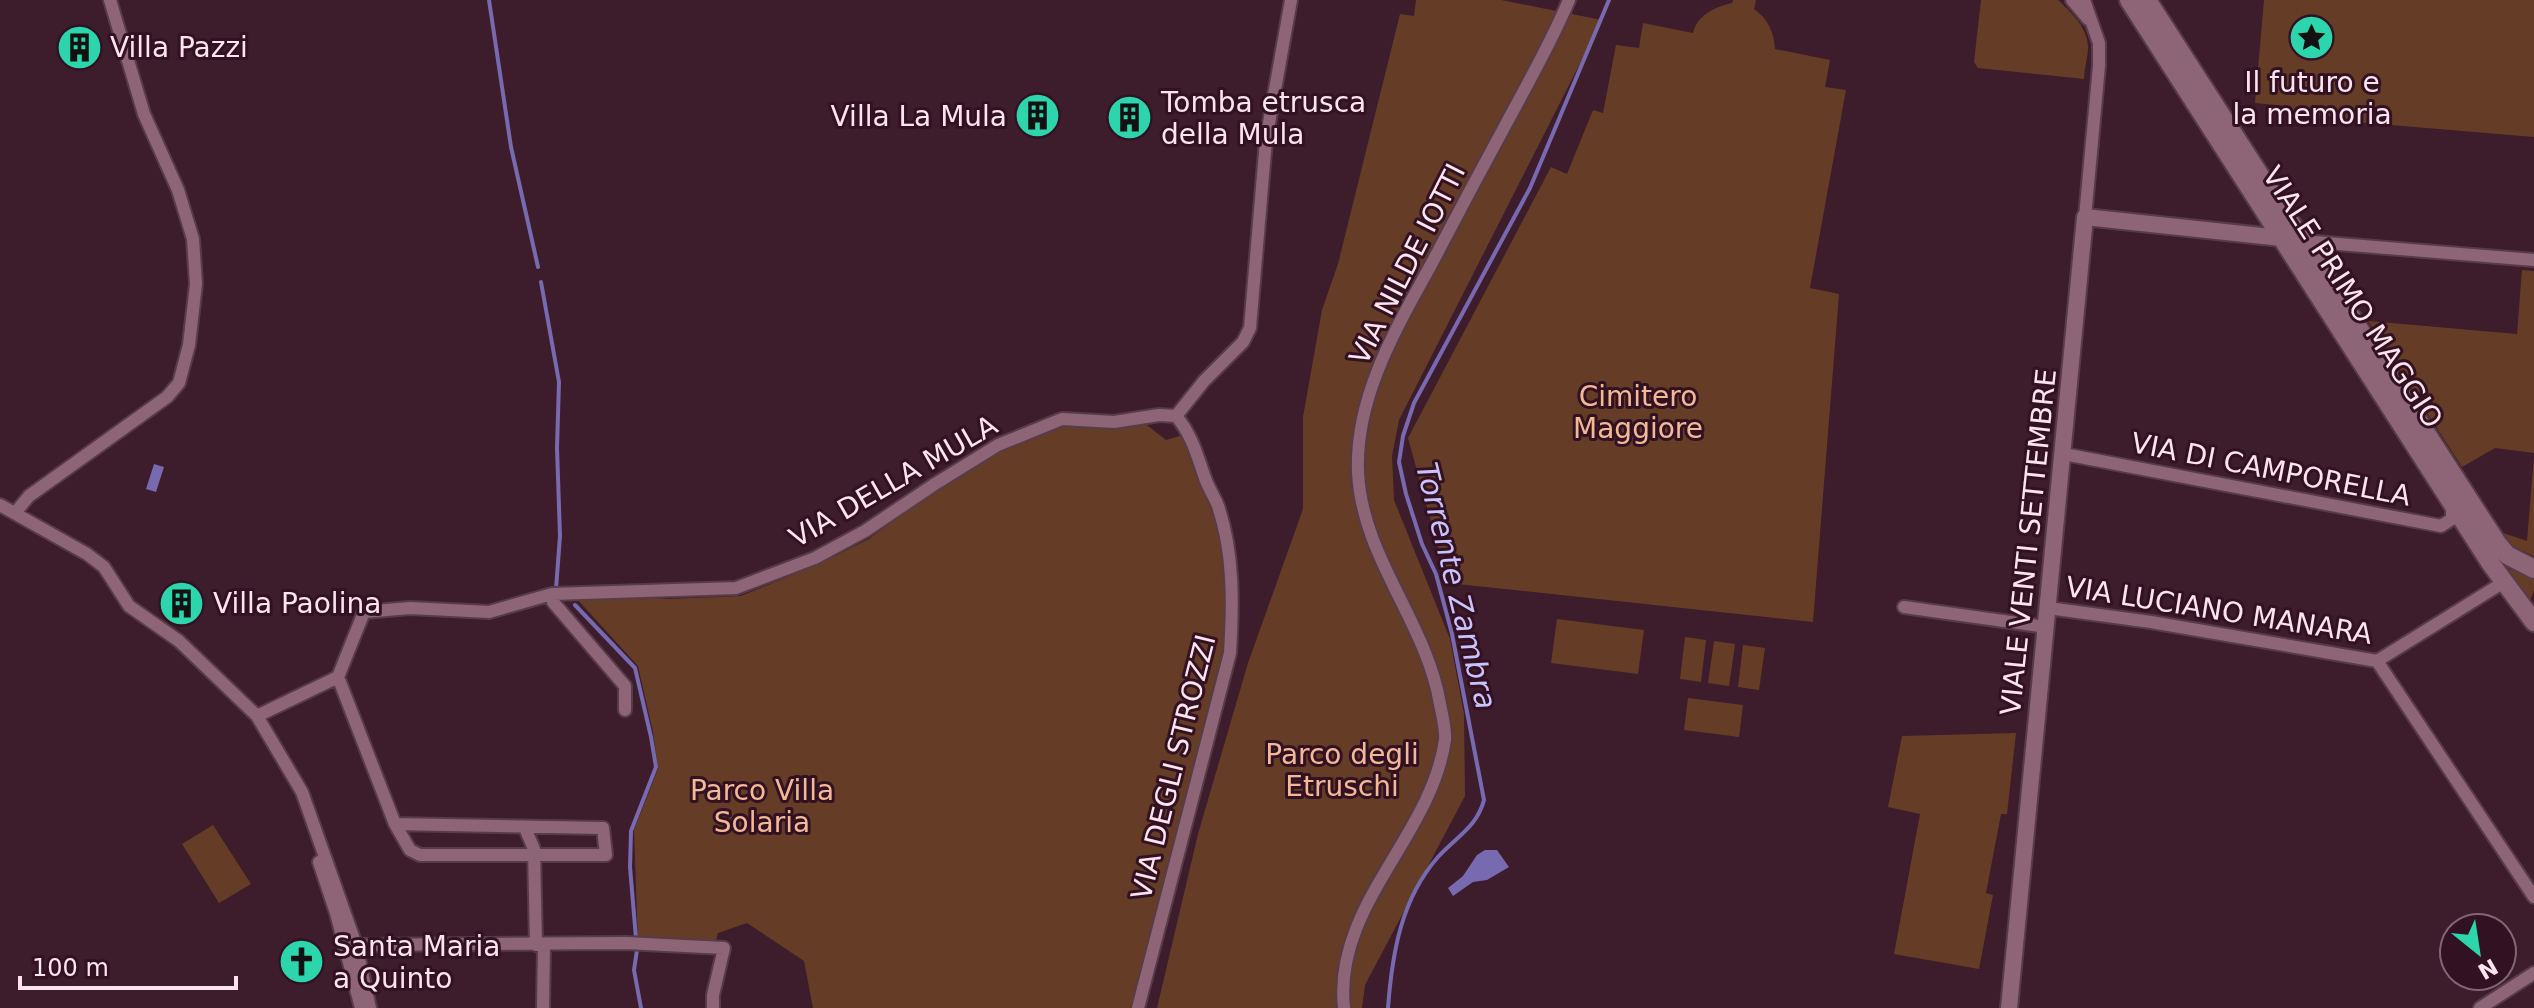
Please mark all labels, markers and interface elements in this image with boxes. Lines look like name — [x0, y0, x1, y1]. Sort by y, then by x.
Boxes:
place icon: Il futuro e la memoria — [2288, 13, 2336, 61]
building icon: Villa Pazzi — [55, 23, 103, 71]
place label: Villa Pazzi — [110, 31, 248, 64]
place label: Il futuro e la memoria — [2232, 66, 2392, 131]
place label: Tomba etrusca della Mula — [1160, 86, 1366, 151]
building icon: Villa La Mula — [1014, 92, 1062, 140]
building icon: Tomba etrusca della Mula — [1106, 94, 1154, 142]
place label: Villa La Mula — [831, 100, 1007, 133]
street label: VIA NILDE IOTTI — [1343, 158, 1472, 370]
street label: VIALE PRIMO MAGGIO — [2256, 160, 2449, 434]
street label: VIALE VENTI SETTEMBRE — [1994, 367, 2063, 717]
park label: Cimitero Maggiore — [1573, 380, 1703, 445]
street label: VIA DELLA MULA — [783, 408, 1003, 554]
street label: VIA DI CAMPORELLA — [2128, 426, 2414, 513]
water label: Torrente Zambra — [1409, 459, 1504, 713]
street label: VIA LUCIANO MANARA — [2063, 570, 2375, 651]
building icon: Villa Paolina — [158, 579, 206, 627]
place label: Villa Paolina — [213, 587, 381, 620]
street label: VIA DEGLI STROZZI — [1125, 631, 1222, 903]
park label: Parco degli Etruschi — [1265, 738, 1419, 803]
park label: Parco Villa Solaria — [690, 774, 834, 839]
north arrow — [2438, 912, 2518, 992]
place label: Santa Maria a Quinto — [333, 930, 500, 995]
church icon: Santa Maria a Quinto — [278, 938, 326, 986]
scale bar — [20, 940, 236, 990]
text: N — [2474, 953, 2502, 984]
text: 100 m — [32, 954, 109, 982]

